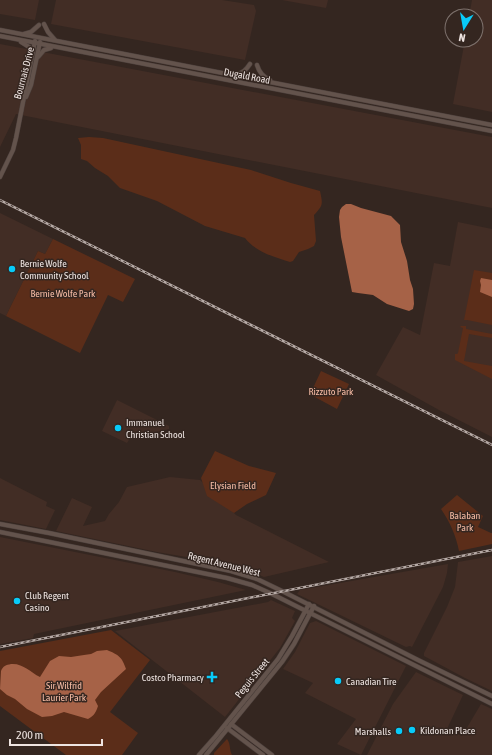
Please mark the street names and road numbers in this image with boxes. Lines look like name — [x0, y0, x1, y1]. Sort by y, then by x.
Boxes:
street label: Bournais Drive — [12, 45, 36, 100]
street label: Dugald Road — [223, 66, 271, 86]
street label: Regent Avenue West — [187, 550, 261, 578]
street label: Peguis Street — [233, 656, 271, 700]

